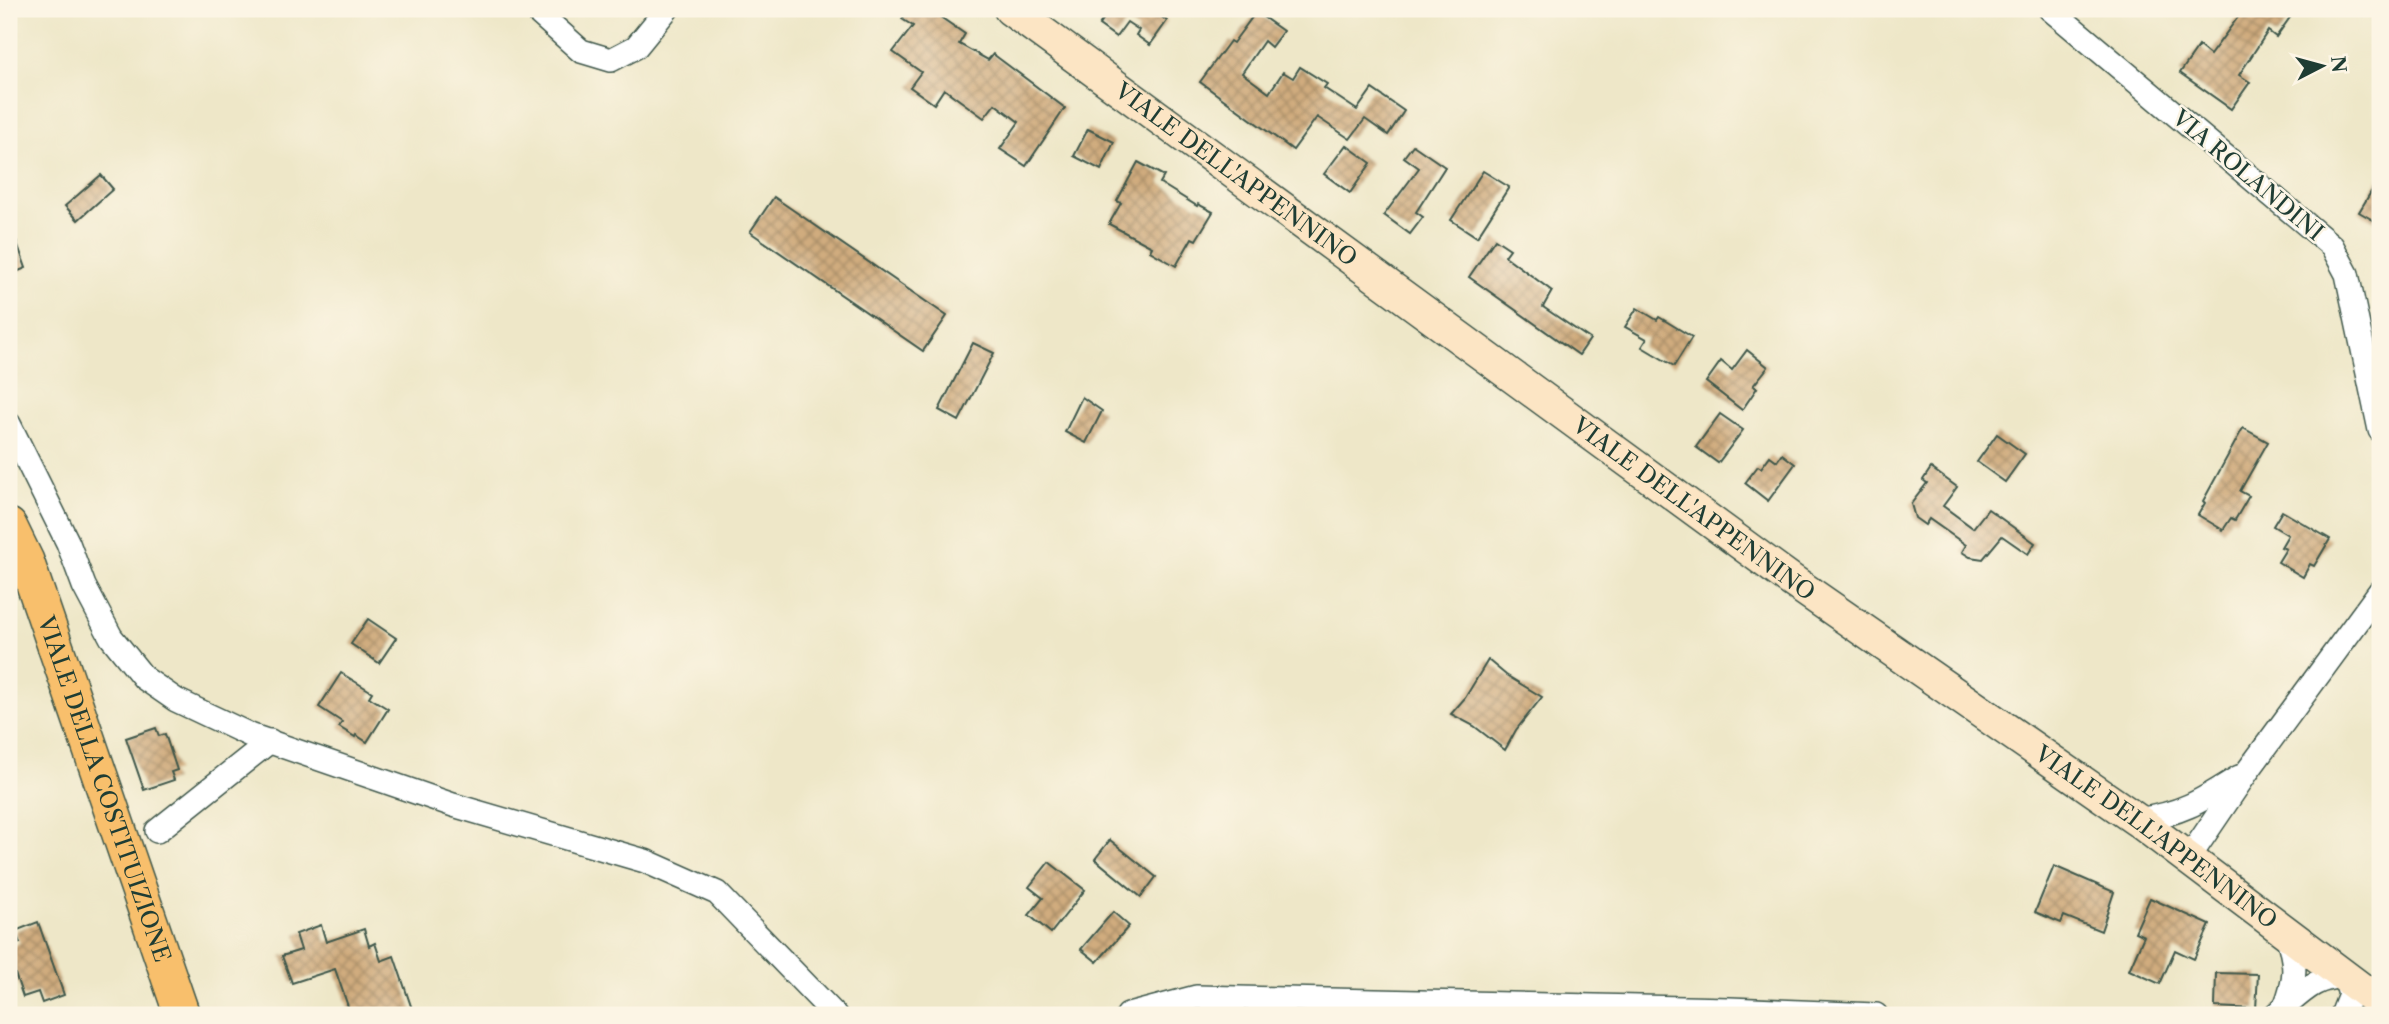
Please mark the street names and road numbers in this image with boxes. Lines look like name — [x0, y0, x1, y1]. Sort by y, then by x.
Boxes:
street label: VIALE DELL'APPENNINO — [1109, 76, 1363, 272]
street label: VIA ROLANDINI — [2166, 103, 2329, 246]
street label: VIALE DELL'APPENNINO — [1566, 410, 1820, 606]
street label: VIALE DELLA COSTITUIZIONE — [32, 611, 177, 966]
street label: VIALE DELL'APPENNINO — [2029, 739, 2283, 935]

